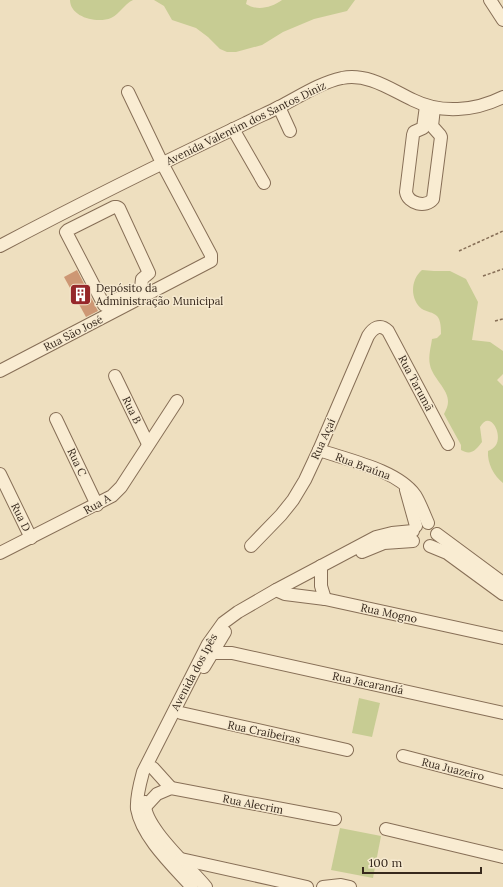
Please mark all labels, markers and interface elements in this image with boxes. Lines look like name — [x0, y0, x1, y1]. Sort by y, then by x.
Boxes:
street label: Avenida Valentim dos Santos Diniz — [163, 78, 329, 168]
building icon: Depósito da Administração Municipal — [68, 281, 94, 307]
place label: Depósito da Administração Municipal — [95, 281, 223, 308]
street label: Rua São José — [41, 312, 105, 354]
street label: Rua Tarumã — [395, 353, 437, 414]
street label: Rua B — [119, 394, 145, 426]
street label: Rua Açaí — [308, 416, 338, 462]
street label: Rua C — [64, 446, 90, 479]
street label: Rua Braúna — [333, 450, 393, 483]
street label: Rua A — [81, 490, 114, 517]
street label: Rua D — [8, 500, 34, 534]
street label: Rua Mogno — [359, 600, 419, 626]
street label: Avenida dos Ipês — [167, 631, 220, 714]
street label: Rua Jacarandá — [331, 669, 405, 697]
street label: Rua Craibeiras — [226, 717, 302, 747]
street label: Rua Juazeiro — [420, 754, 486, 784]
street label: Rua Alecrim — [222, 791, 285, 817]
scale bar — [363, 849, 481, 875]
text: 100 m — [369, 855, 402, 870]

